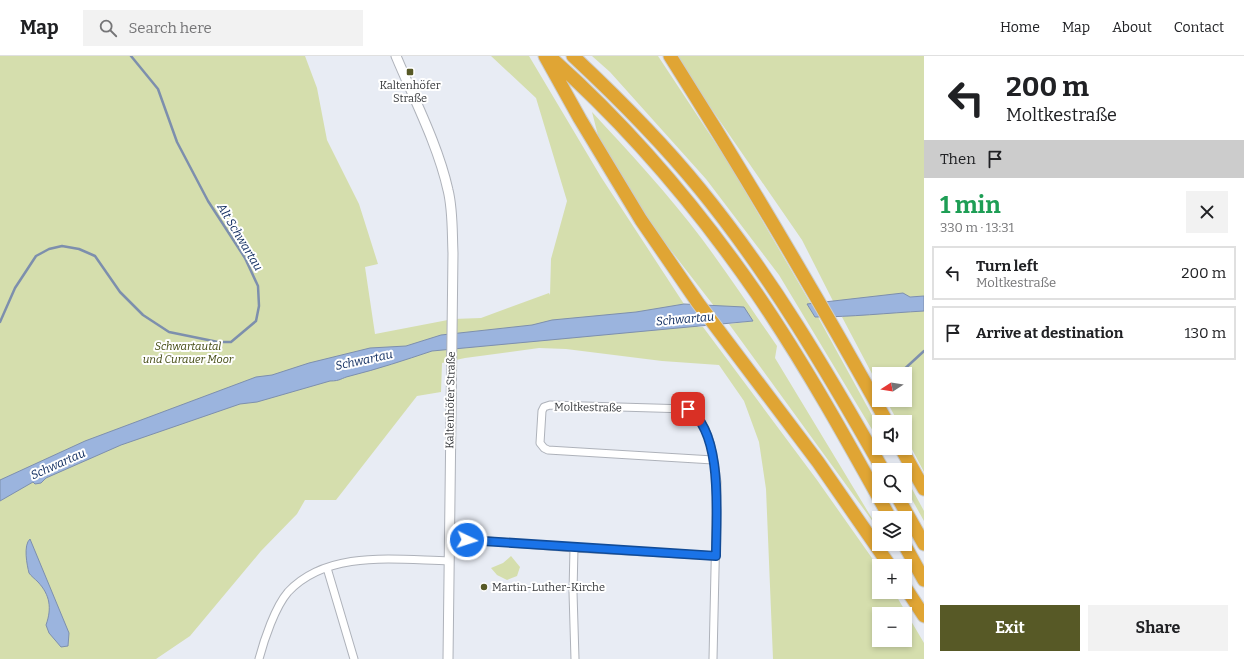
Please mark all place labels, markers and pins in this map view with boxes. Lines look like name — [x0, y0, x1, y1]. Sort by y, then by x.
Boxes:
marker: Kaltenhöfer Straße — [405, 67, 415, 77]
place label: Kaltenhöfer Straße — [379, 79, 441, 105]
pin — [671, 392, 705, 426]
place label: Martin-Luther-Kirche — [492, 581, 605, 594]
marker: Martin-Luther-Kirche — [479, 582, 489, 592]

